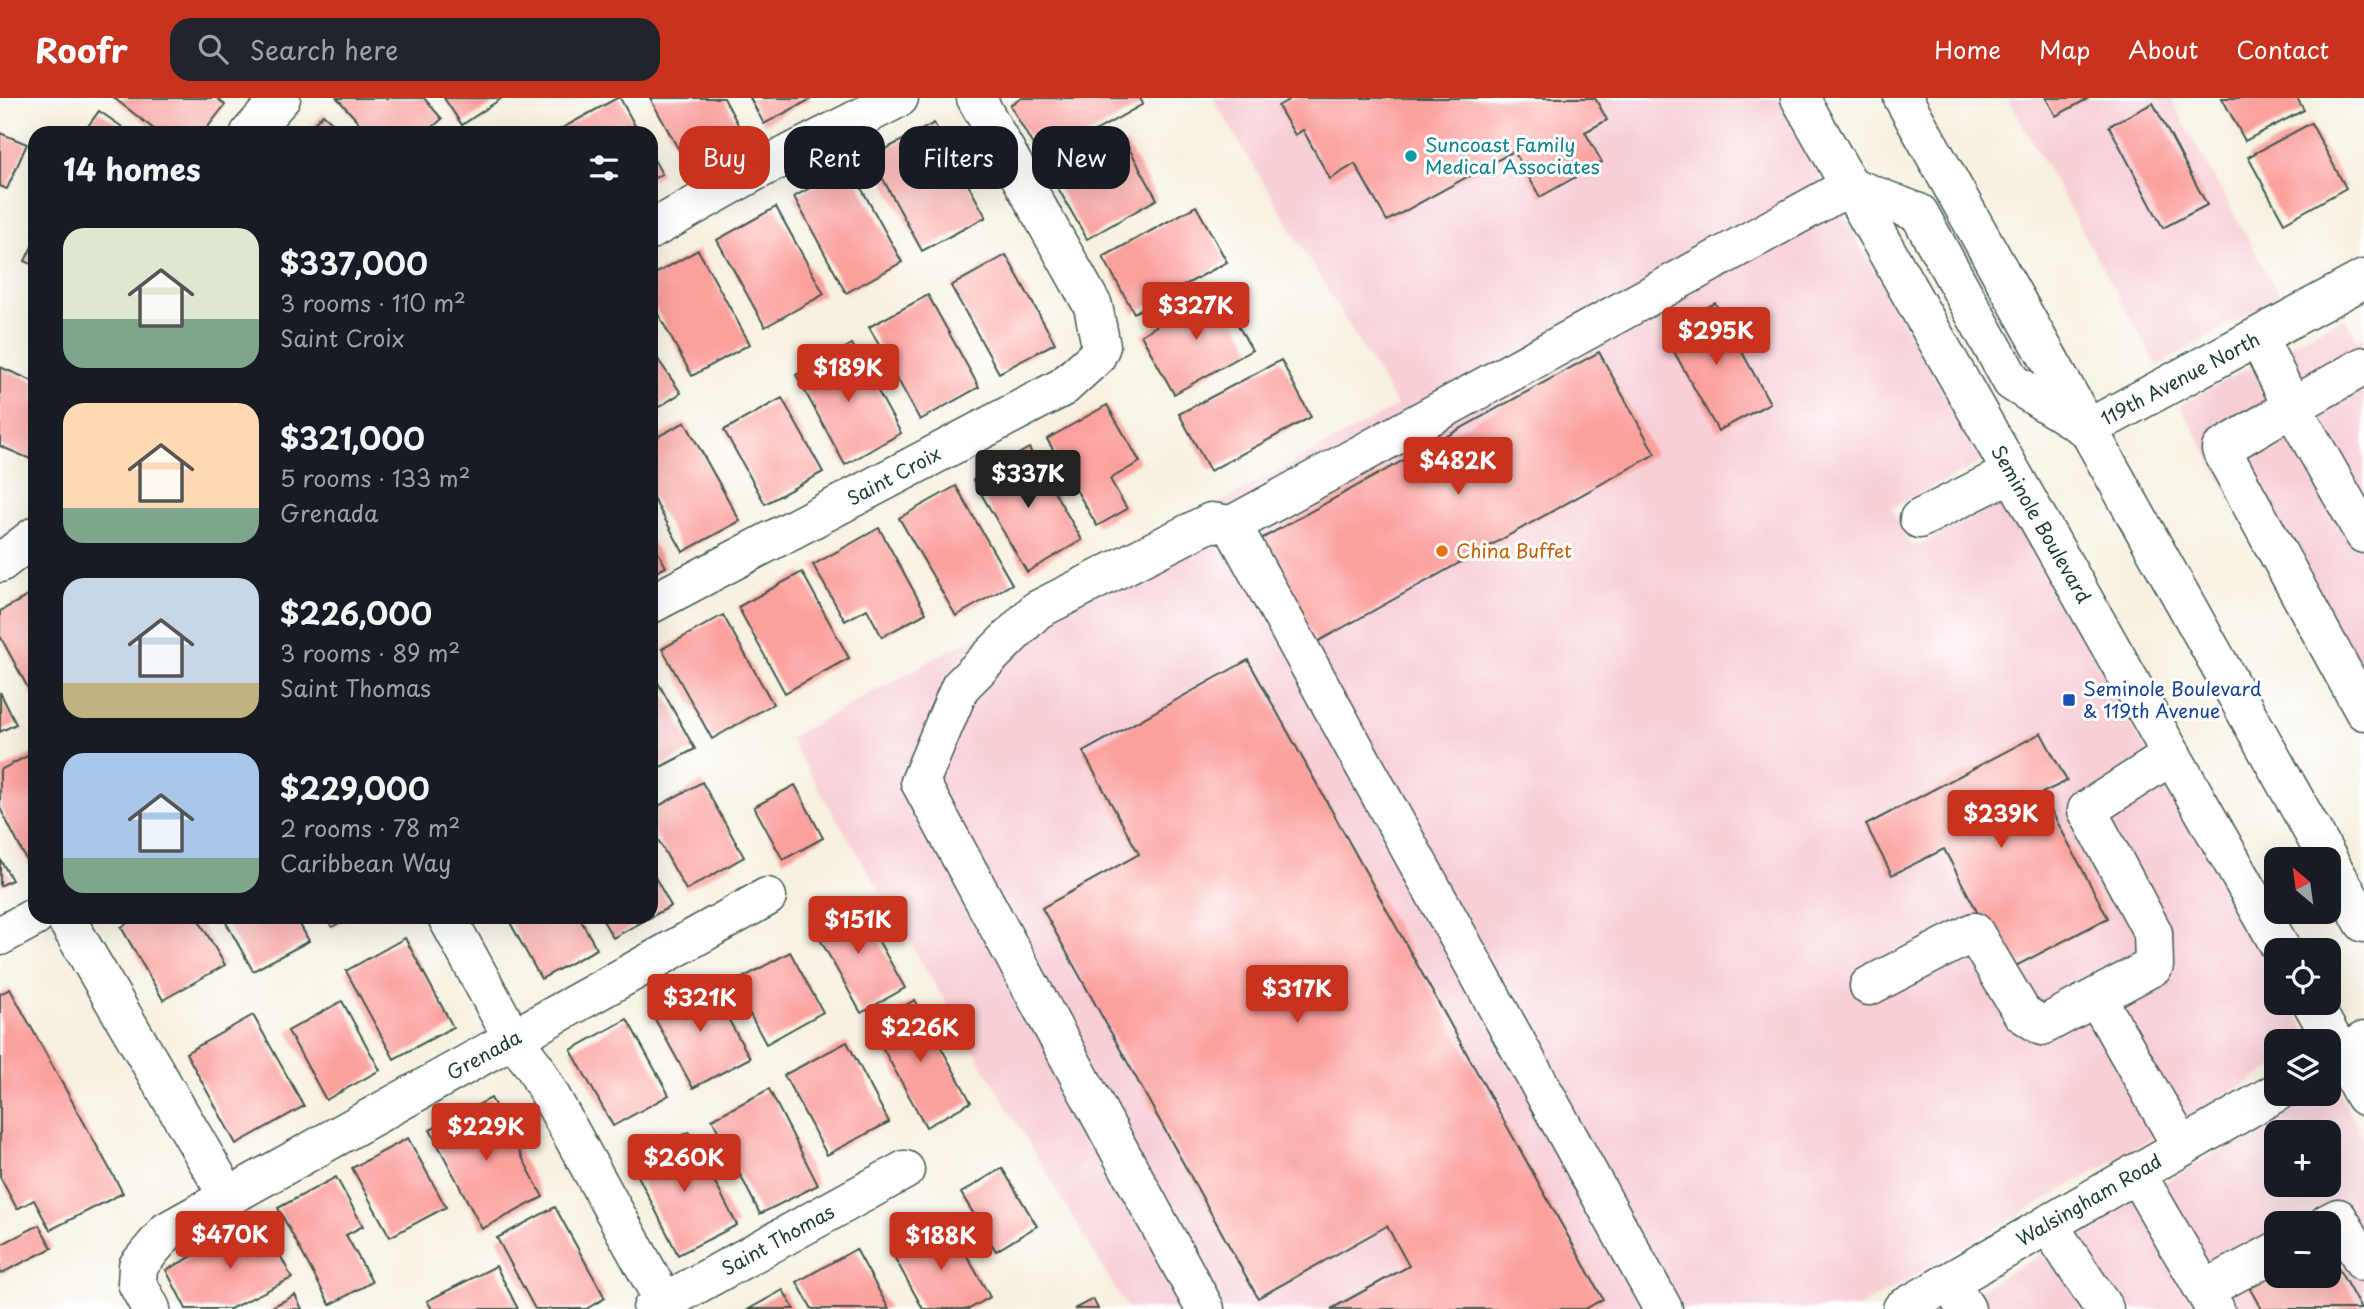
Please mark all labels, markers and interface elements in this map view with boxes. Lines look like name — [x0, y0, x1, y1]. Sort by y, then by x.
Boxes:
search box — [170, 18, 660, 81]
text: Roofr — [35, 24, 128, 74]
icon: search — [194, 30, 232, 68]
text: Search here — [250, 30, 398, 69]
text: Home — [1934, 31, 2001, 67]
text: Map — [2039, 31, 2090, 67]
text: About — [2128, 31, 2198, 67]
text: Contact — [2236, 31, 2329, 67]
chip: Buy — [679, 126, 770, 189]
chip: Rent — [784, 126, 885, 189]
chip: Filters — [899, 126, 1018, 189]
chip: New — [1032, 126, 1130, 189]
place label: Suncoast Family Medical Associates — [1425, 130, 1600, 180]
text: 14 homes — [63, 146, 201, 191]
marker: Suncoast Family Medical Associates — [1403, 148, 1419, 164]
icon: filters — [585, 149, 623, 187]
text: $337,000 — [280, 240, 428, 285]
icon: home — [119, 256, 203, 340]
pin: $327K — [1147, 282, 1245, 342]
text: 3 rooms · 110 m² — [280, 285, 466, 320]
text: $327K — [1158, 287, 1234, 322]
pin: $295K — [1667, 308, 1765, 367]
text: $295K — [1678, 312, 1754, 347]
text: Saint Croix — [280, 320, 404, 355]
street label: 119th Avenue North — [2095, 324, 2264, 432]
pin: $189K — [799, 344, 897, 404]
text: $189K — [813, 349, 883, 384]
text: $321,000 — [280, 415, 425, 460]
icon: home — [119, 431, 203, 515]
pin: $482K — [1409, 438, 1507, 497]
street label: Saint Croix — [842, 439, 945, 512]
street label: Seminole Boulevard — [1985, 439, 2099, 608]
text: $482K — [1420, 442, 1496, 477]
pin: $337K — [979, 450, 1077, 510]
text: $337K — [991, 455, 1065, 490]
text: 5 rooms · 133 m² — [280, 460, 471, 495]
text: Grenada — [280, 495, 378, 530]
place label: China Buffet — [1456, 536, 1572, 564]
marker: China Buffet — [1434, 543, 1450, 559]
text: $226,000 — [280, 590, 432, 635]
icon: home — [119, 606, 203, 690]
text: 3 rooms · 89 m² — [280, 635, 460, 670]
text: Saint Thomas — [280, 670, 431, 705]
place label: Seminole Boulevard & 119th Avenue — [2083, 674, 2262, 724]
marker: Seminole Boulevard & 119th Avenue — [2061, 692, 2077, 708]
text: $229,000 — [280, 765, 430, 810]
icon: home — [119, 781, 203, 865]
pin: $239K — [1952, 790, 2050, 850]
text: $239K — [1963, 795, 2039, 830]
text: 2 rooms · 78 m² — [280, 810, 460, 845]
text: Caribbean Way — [280, 845, 451, 880]
north arrow — [2264, 847, 2342, 924]
map controls — [2264, 847, 2341, 1288]
pin: $151K — [809, 896, 907, 956]
text: $151K — [824, 901, 892, 936]
button: locate — [2264, 938, 2341, 1015]
pin: $317K — [1248, 965, 1346, 1025]
text: $317K — [1262, 970, 1332, 1005]
pin: $321K — [651, 974, 749, 1034]
text: $321K — [663, 979, 737, 1014]
pin: $226K — [871, 1004, 969, 1064]
text: $226K — [881, 1009, 959, 1044]
street label: Grenada — [441, 1022, 526, 1086]
button: layers — [2264, 1029, 2341, 1106]
pin: $229K — [437, 1104, 535, 1163]
text: $229K — [448, 1108, 524, 1143]
button: + — [2264, 1120, 2341, 1197]
pin: $260K — [635, 1134, 733, 1194]
text: $260K — [644, 1139, 724, 1174]
street label: Walsingham Road — [2011, 1146, 2166, 1252]
street label: Saint Thomas — [716, 1197, 839, 1282]
button: − — [2264, 1211, 2341, 1288]
pin: $470K — [181, 1212, 279, 1271]
pin: $188K — [892, 1212, 990, 1272]
text: $470K — [191, 1216, 269, 1251]
text: $188K — [906, 1217, 976, 1252]

